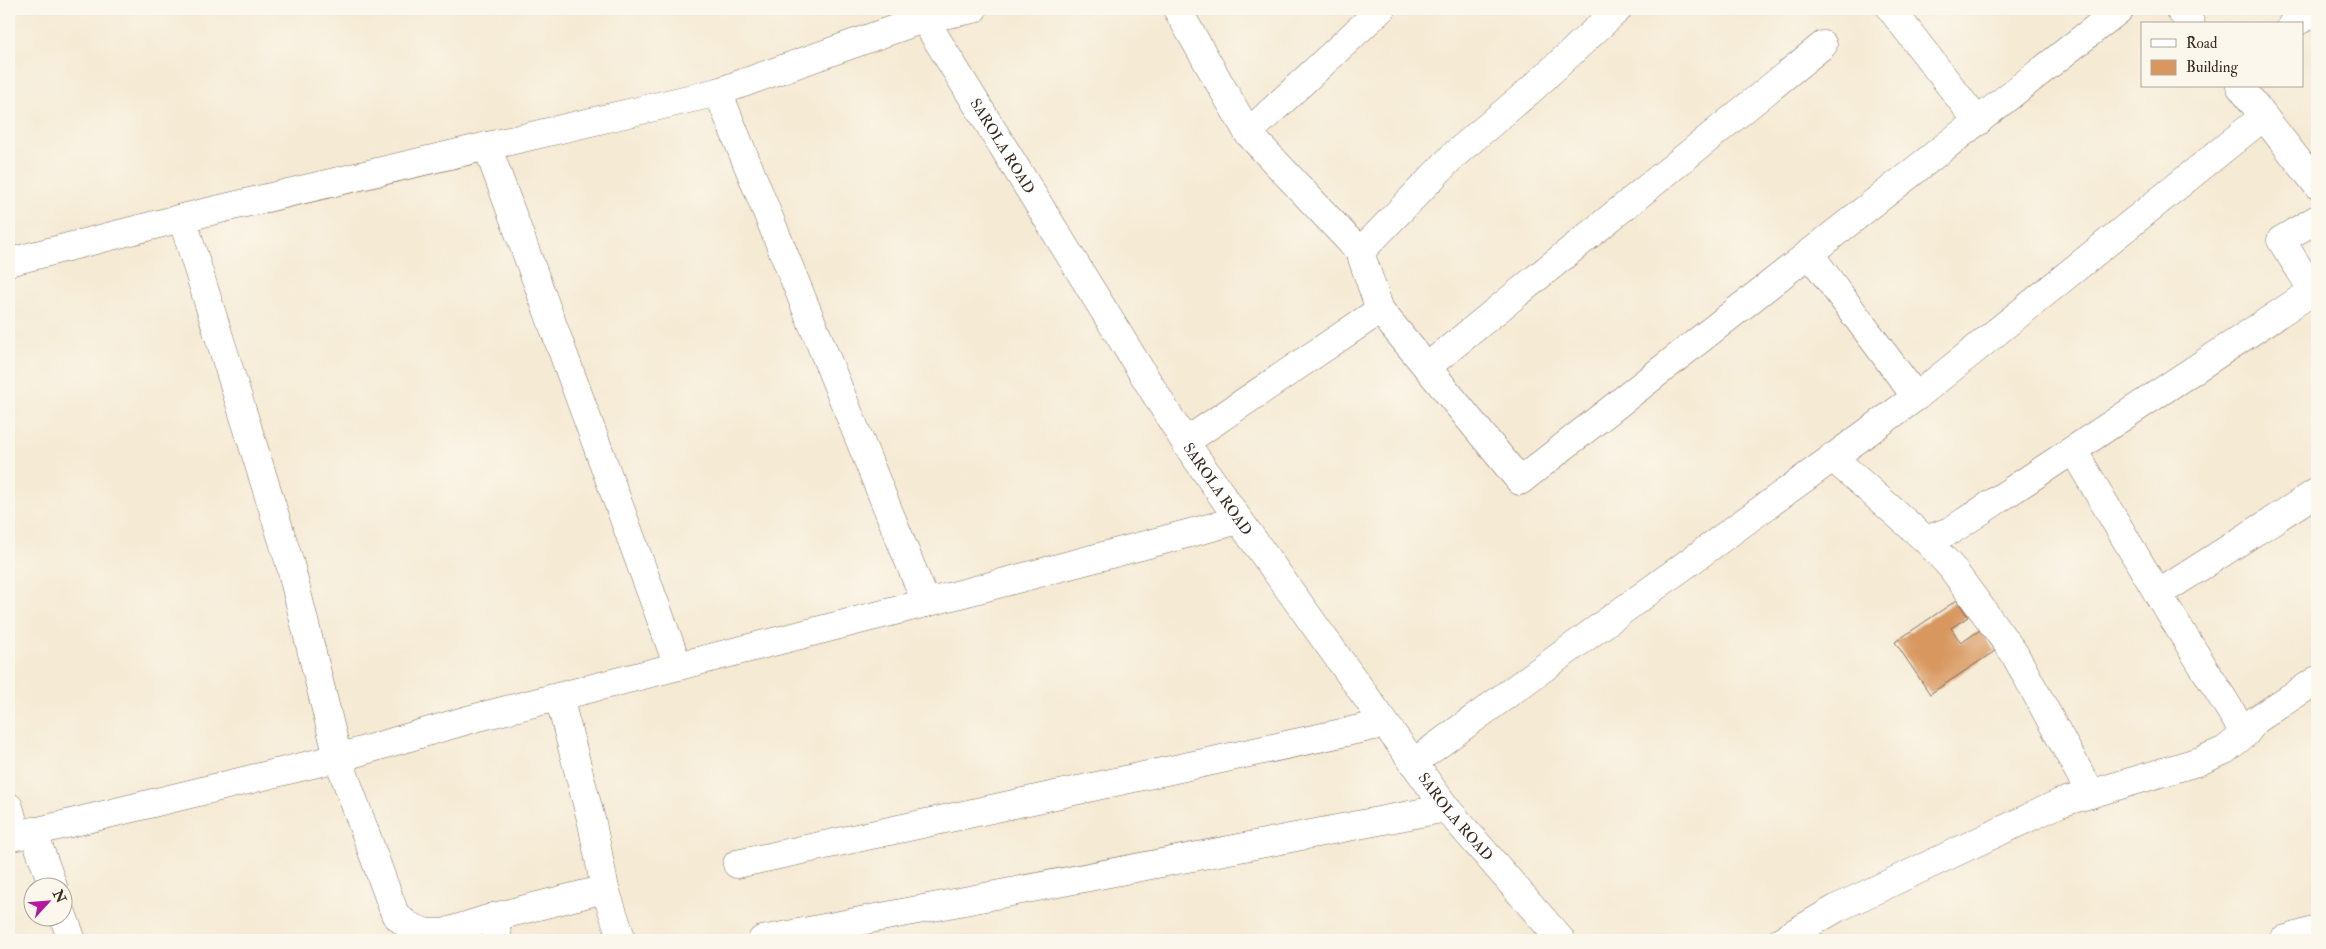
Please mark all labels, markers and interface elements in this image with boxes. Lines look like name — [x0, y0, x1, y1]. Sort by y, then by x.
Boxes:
legend — [2141, 22, 2304, 88]
text: Road — [2186, 34, 2218, 53]
text: Building — [2186, 58, 2238, 77]
street label: SAROLA ROAD — [966, 95, 1039, 197]
street label: SAROLA ROAD — [1179, 439, 1256, 539]
street label: SAROLA ROAD — [1414, 769, 1497, 865]
north arrow — [22, 876, 72, 926]
text: N — [48, 886, 70, 906]

